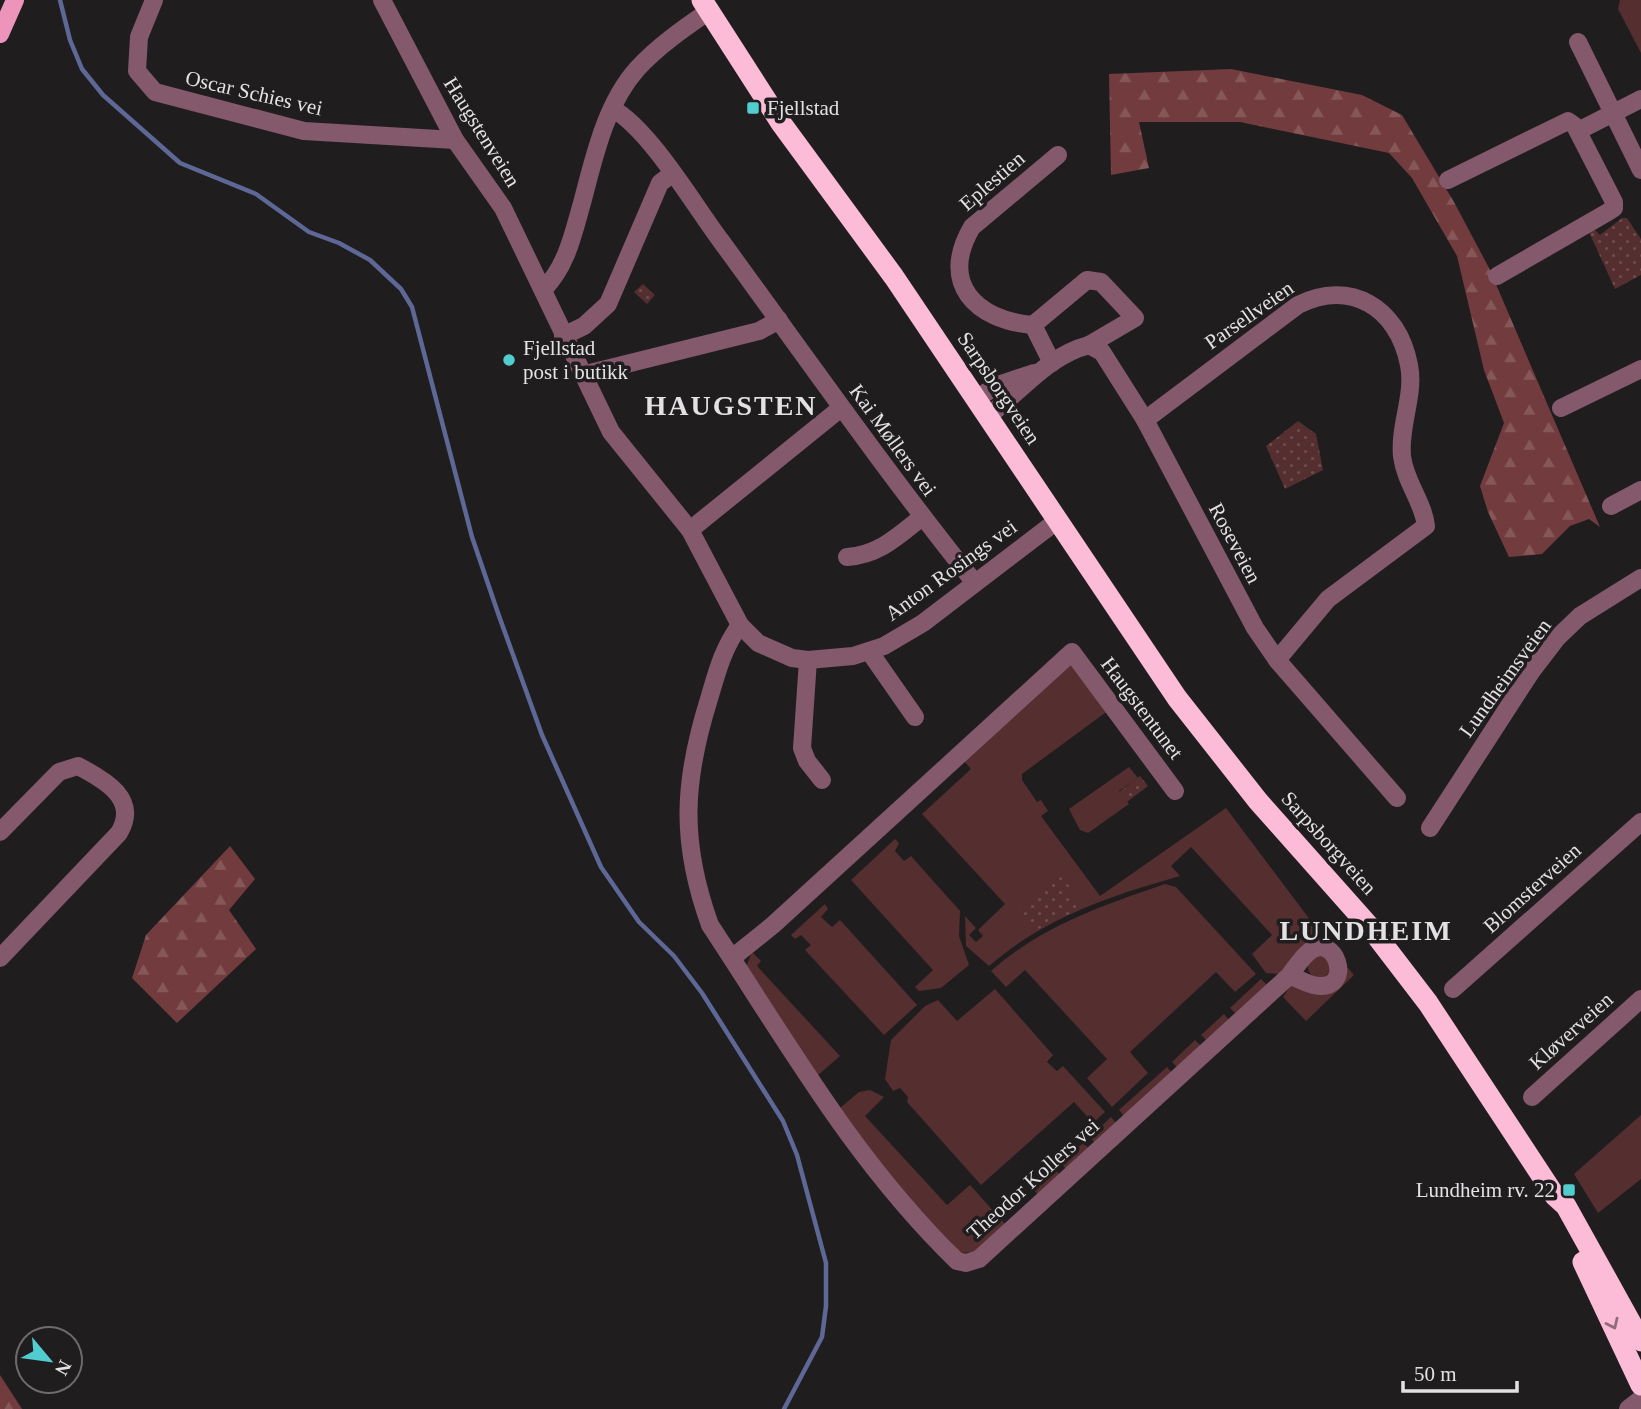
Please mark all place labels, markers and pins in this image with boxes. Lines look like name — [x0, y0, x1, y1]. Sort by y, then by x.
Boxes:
place label: Fjellstad — [767, 96, 840, 120]
marker: Fjellstad — [745, 100, 761, 116]
place label: Fjellstad post i butikk — [523, 336, 629, 384]
marker: Fjellstad post i butikk — [501, 352, 517, 368]
place label: Lundheim rv. 22 — [1416, 1178, 1555, 1202]
marker: Lundheim rv. 22 — [1561, 1182, 1577, 1198]

